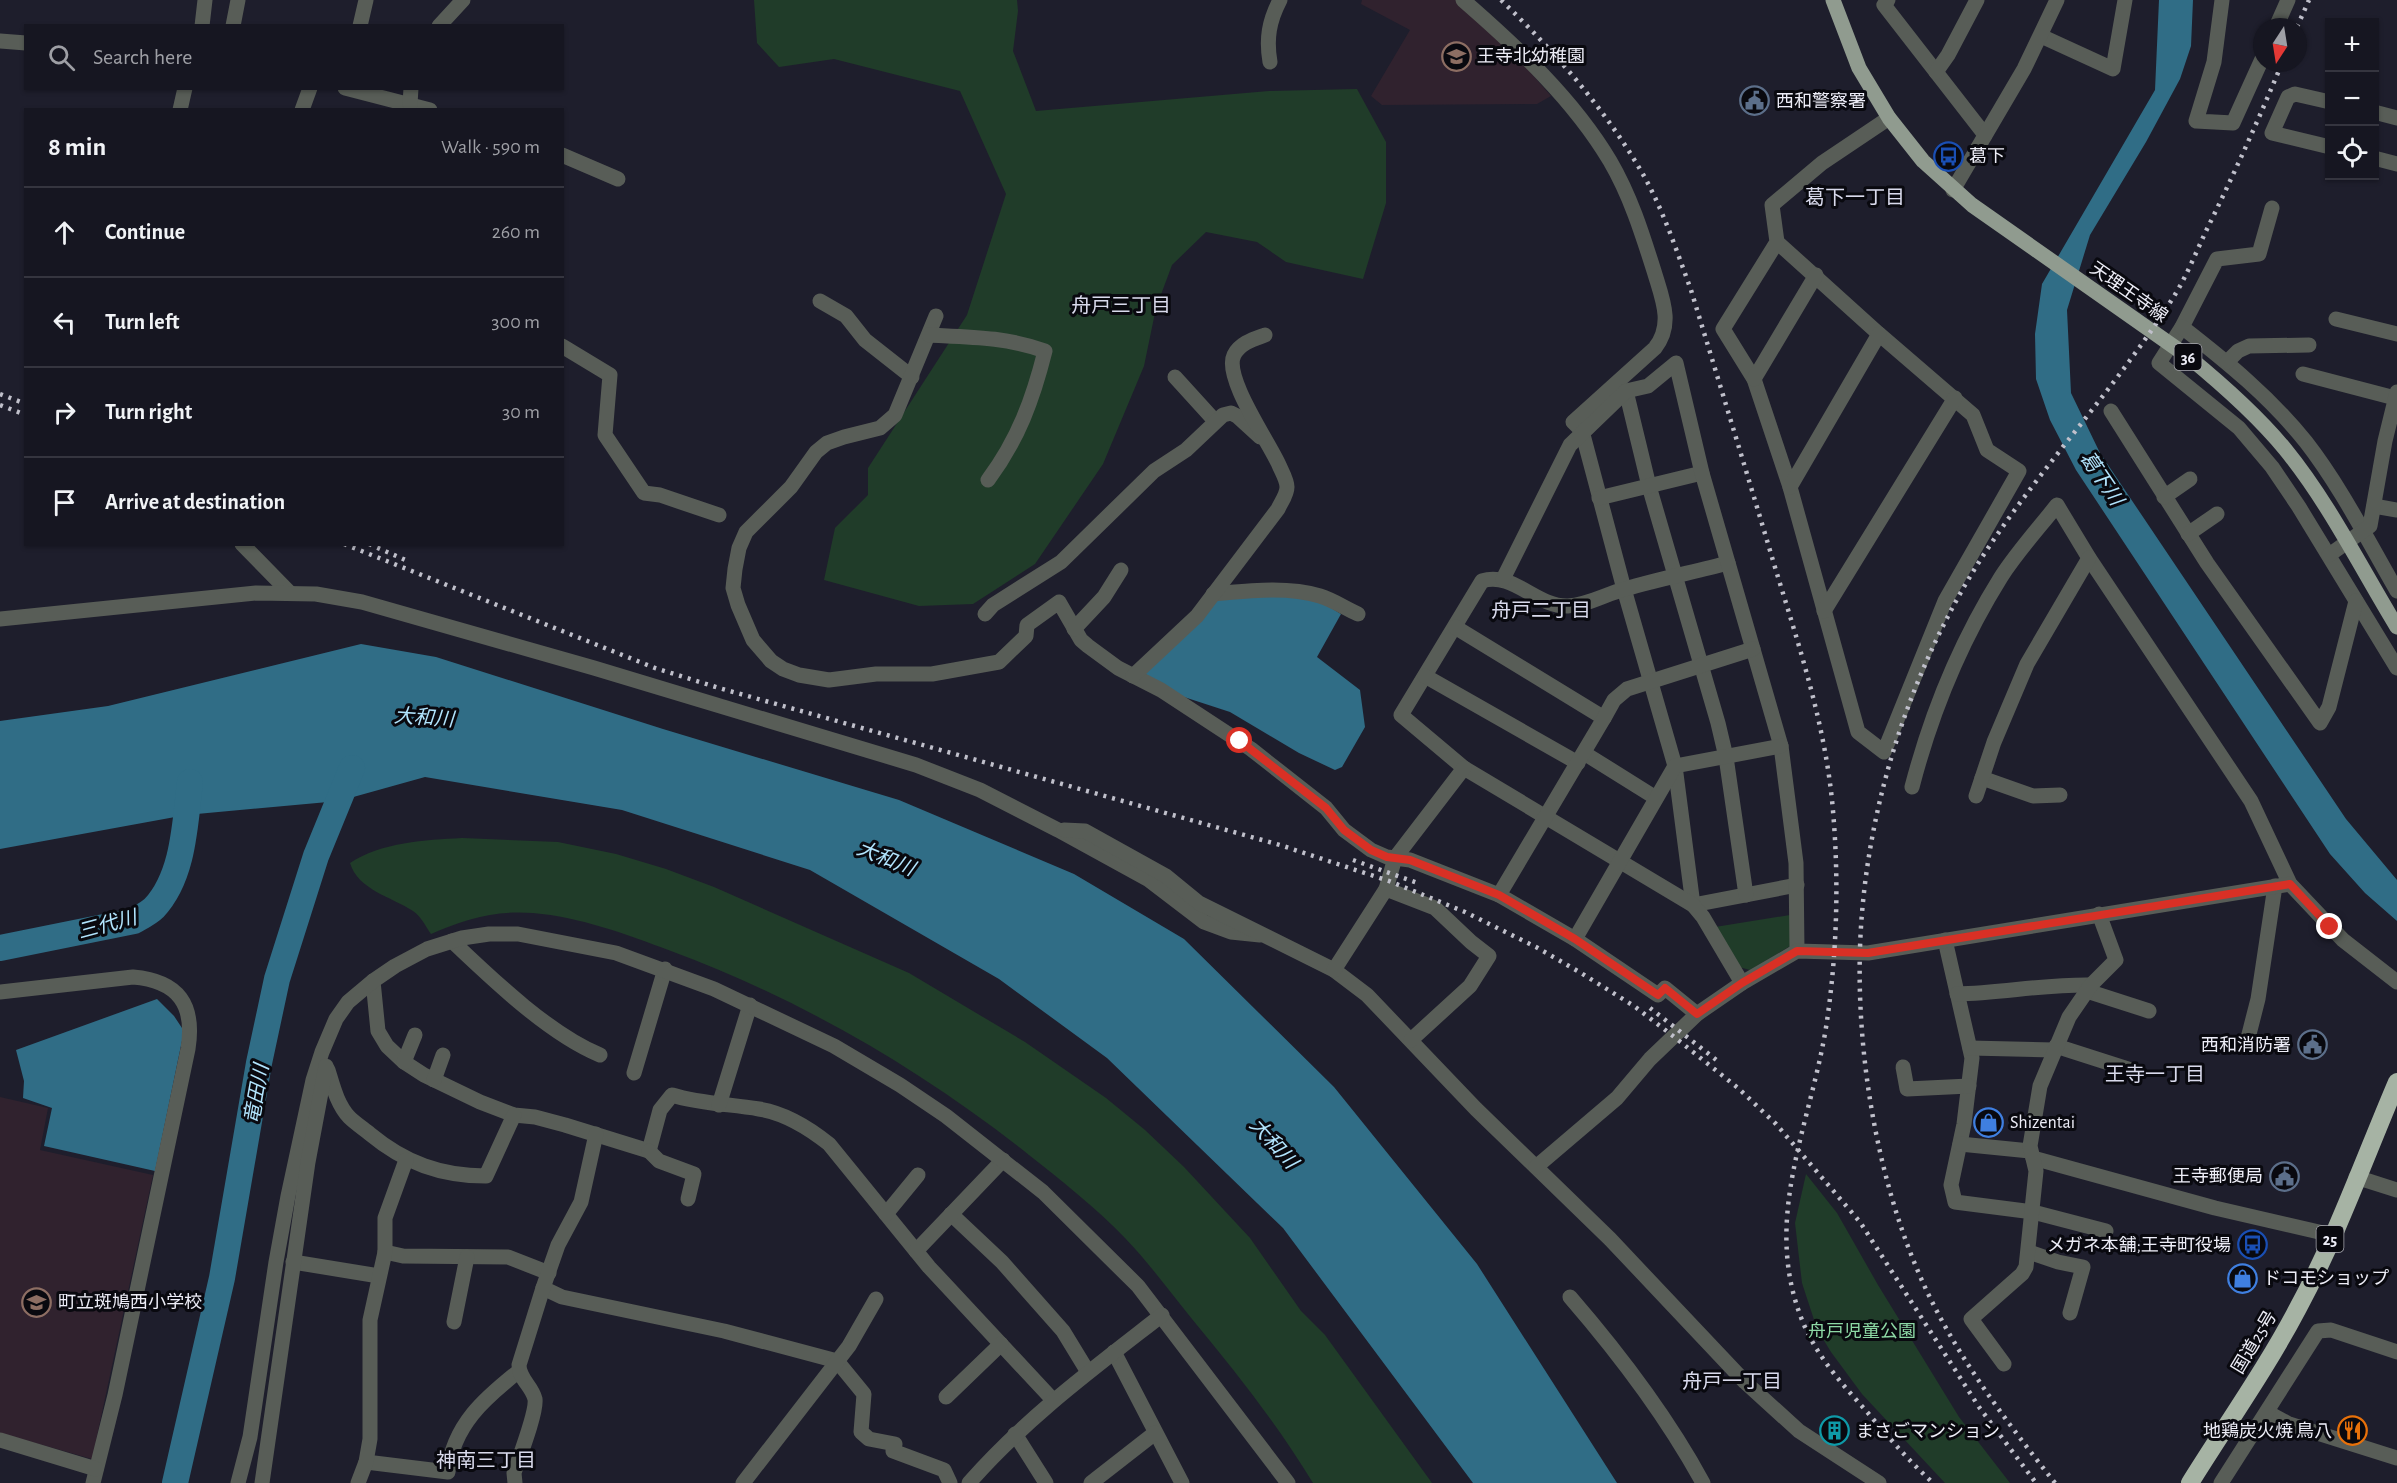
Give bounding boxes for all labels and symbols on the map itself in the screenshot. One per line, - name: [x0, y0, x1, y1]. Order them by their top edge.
- north arrow: [2253, 18, 2307, 72]
- school or university icon: 王寺北幼稚園: [1440, 40, 1472, 72]
- place label: 王寺北幼稚園: [1477, 46, 1585, 66]
- public building icon: 西和警察署: [1739, 85, 1771, 117]
- place label: 西和警察署: [1776, 91, 1866, 111]
- bus stop icon: 葛下: [1932, 140, 1964, 172]
- place label: 葛下: [1969, 147, 2005, 166]
- district label: 葛下一丁目: [1805, 186, 1905, 208]
- street label: 天理王寺線: [2086, 258, 2172, 326]
- district label: 舟戸三丁目: [1071, 295, 1171, 316]
- road number: 36: [2174, 344, 2202, 370]
- water label: 葛下川: [2076, 448, 2128, 511]
- district label: 舟戸二丁目: [1491, 600, 1591, 621]
- water label: 大和川: [393, 705, 457, 730]
- route start: [1226, 727, 1252, 753]
- water label: 大和川: [854, 837, 919, 880]
- water label: 三代川: [75, 906, 141, 942]
- route end: [2316, 913, 2342, 939]
- public building icon: 西和消防署: [2296, 1029, 2328, 1061]
- place label: 西和消防署: [2201, 1035, 2291, 1055]
- water label: 竜田川: [241, 1061, 272, 1125]
- district label: 王寺一丁目: [2105, 1064, 2205, 1085]
- shop icon: Shizentai: [1973, 1106, 2005, 1138]
- water label: 大和川: [1246, 1114, 1303, 1174]
- place label: Shizentai: [2010, 1114, 2075, 1132]
- public building icon: 王寺郵便局: [2268, 1160, 2300, 1192]
- place label: 王寺郵便局: [2173, 1167, 2263, 1186]
- road number: 25: [2316, 1226, 2344, 1252]
- bus stop icon: メガネ本舗;王寺町役場: [2236, 1229, 2268, 1261]
- place label: メガネ本舗;王寺町役場: [2047, 1236, 2231, 1255]
- shop icon: ドコモショップ: [2226, 1262, 2258, 1294]
- place label: ドコモショップ: [2263, 1269, 2389, 1288]
- school or university icon: 町立斑鳩西小学校: [21, 1286, 53, 1318]
- place label: 町立斑鳩西小学校: [58, 1292, 202, 1312]
- street label: 国道25号: [2227, 1307, 2281, 1377]
- park label: 舟戸児童公園: [1808, 1321, 1916, 1341]
- district label: 舟戸一丁目: [1682, 1371, 1782, 1392]
- building icon: まさごマンション: [1819, 1415, 1851, 1447]
- restaurant icon: 地鶏炭火焼 鳥八: [2337, 1415, 2369, 1447]
- place label: まさごマンション: [1856, 1421, 2000, 1441]
- place label: 地鶏炭火焼 鳥八: [2203, 1421, 2332, 1441]
- district label: 神南三丁目: [436, 1450, 536, 1471]

